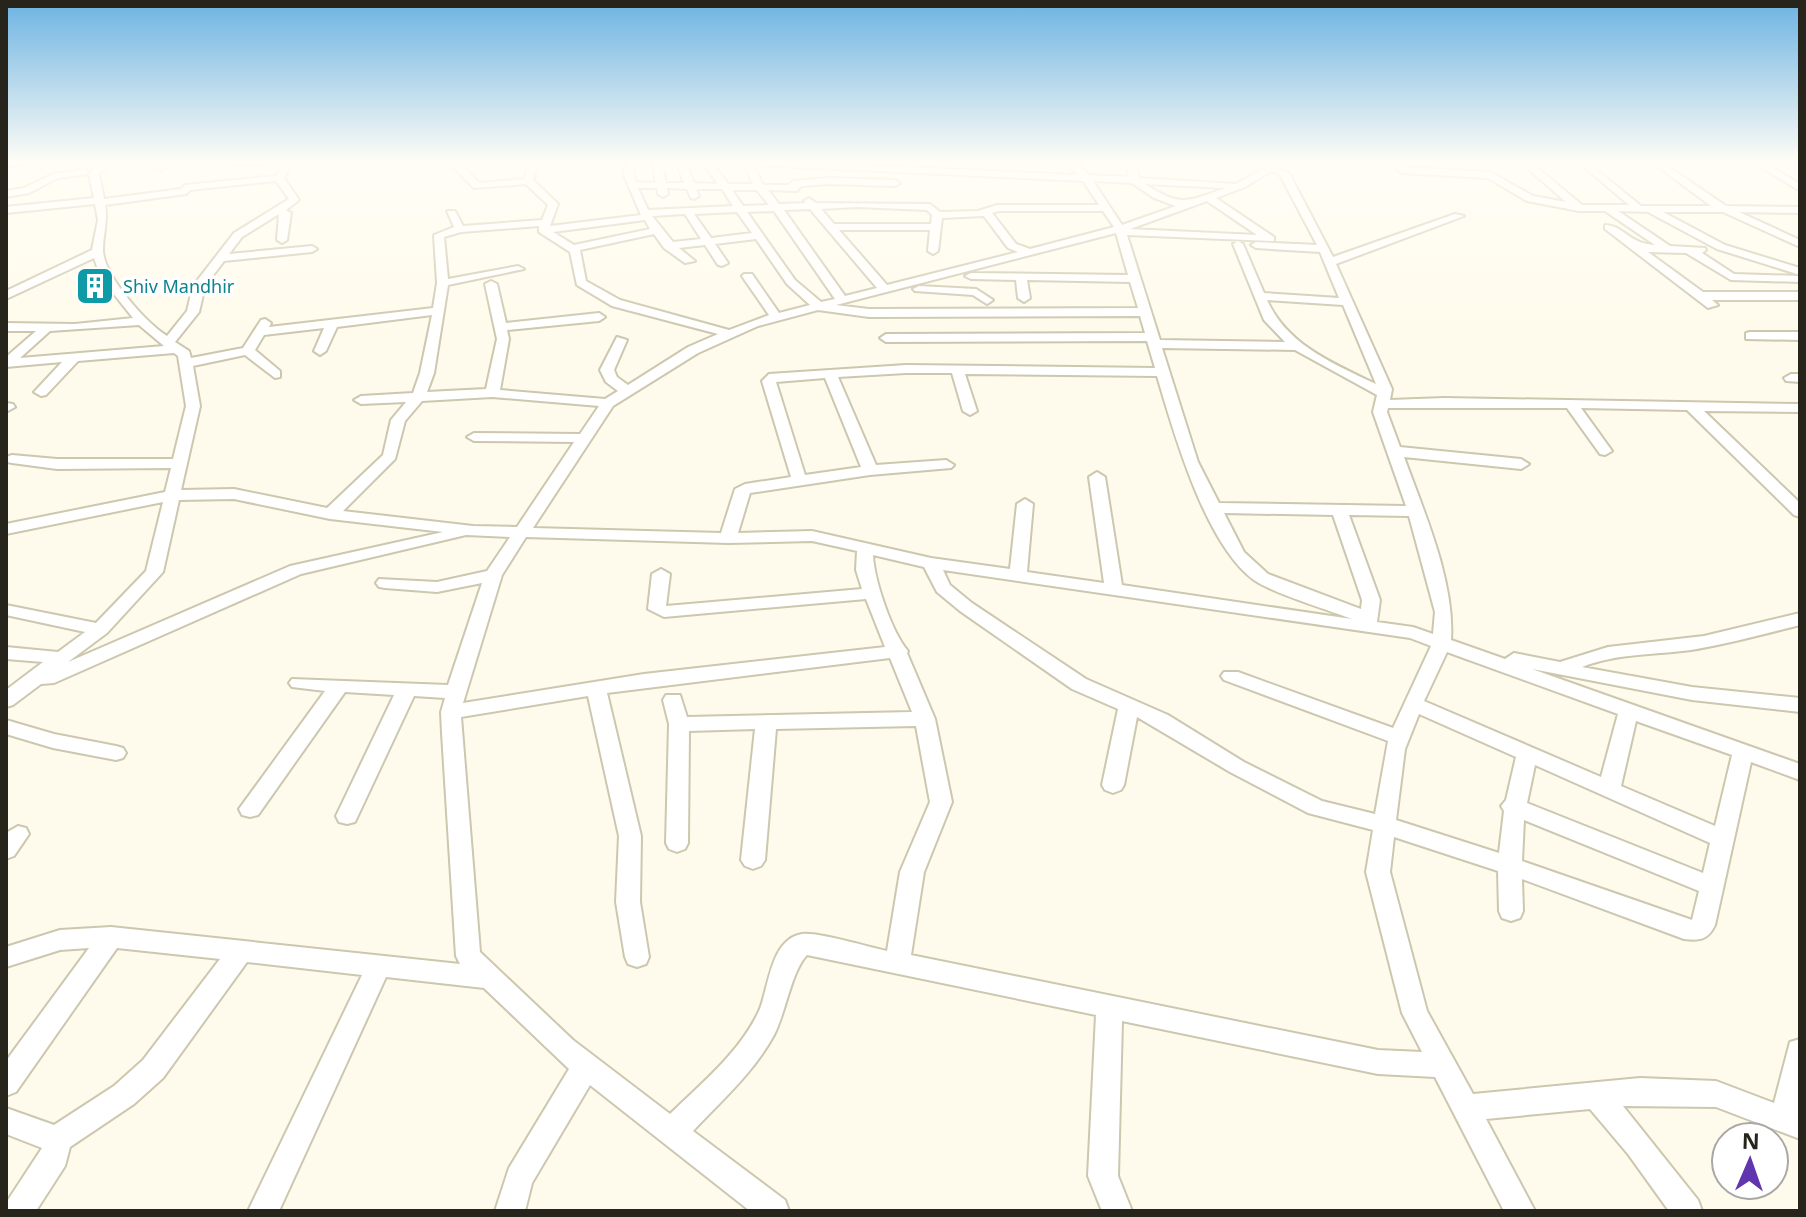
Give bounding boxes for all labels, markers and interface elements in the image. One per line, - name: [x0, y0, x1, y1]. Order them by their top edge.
- building icon: Shiv Mandhir: [74, 265, 116, 307]
- place label: Shiv Mandhir: [123, 274, 235, 298]
- north arrow: [1710, 1121, 1790, 1201]
- text: N: [1741, 1125, 1760, 1155]

